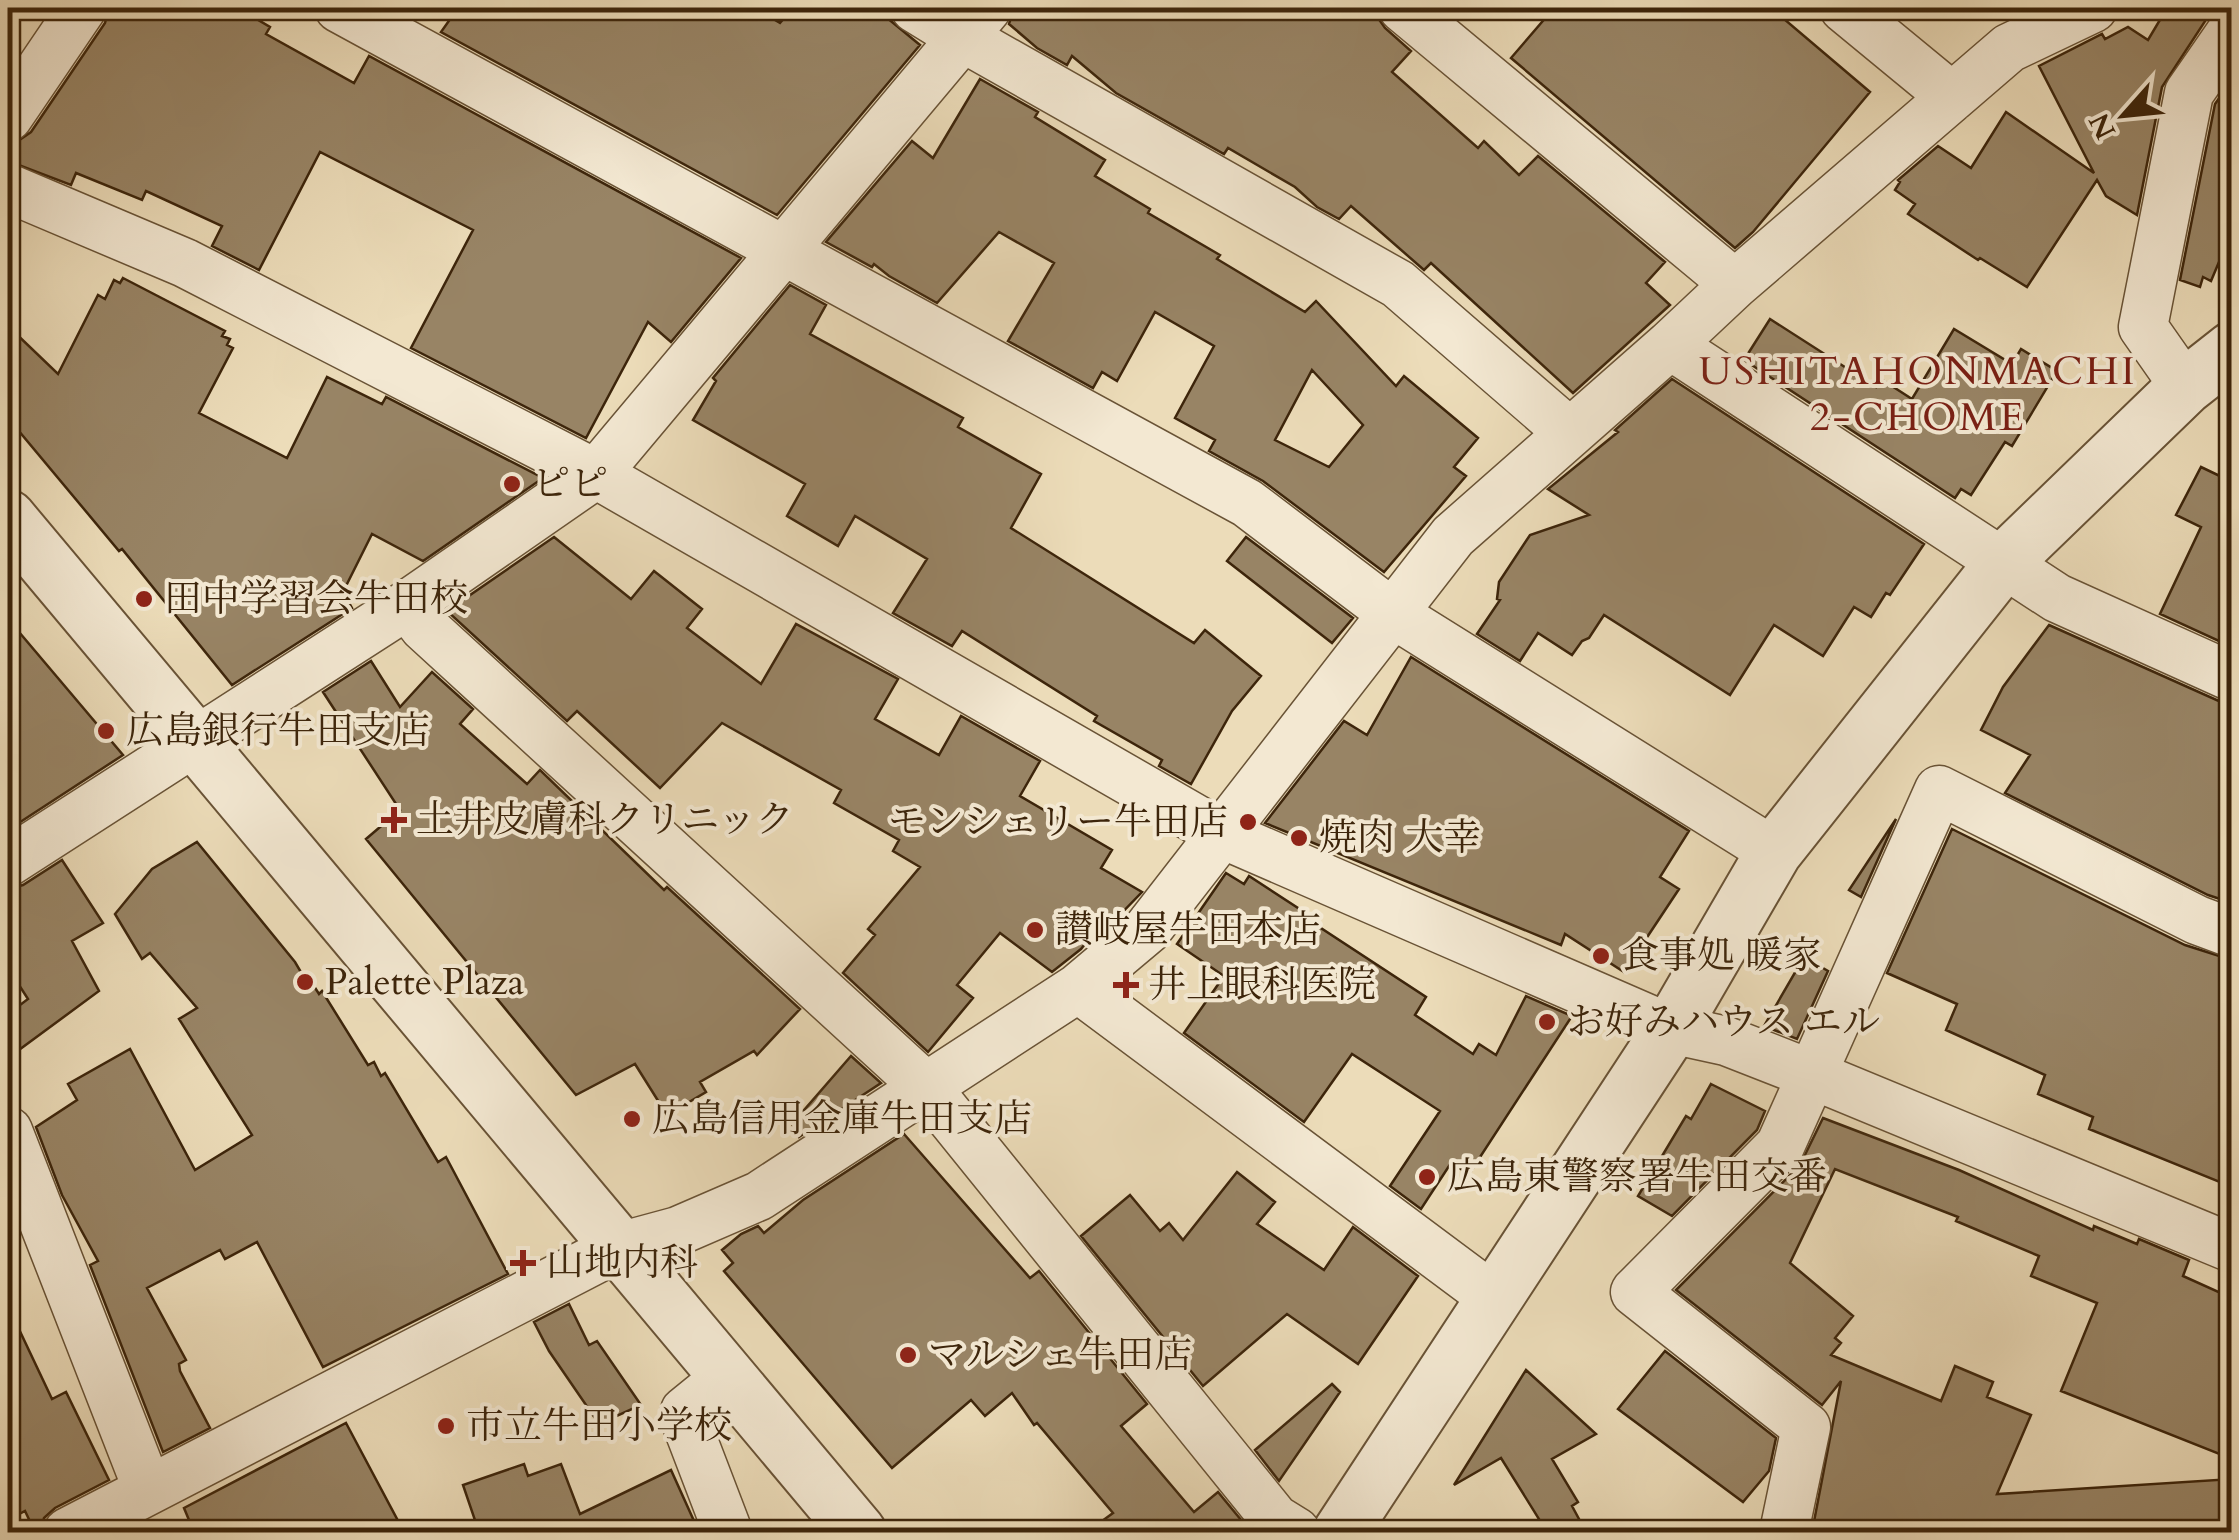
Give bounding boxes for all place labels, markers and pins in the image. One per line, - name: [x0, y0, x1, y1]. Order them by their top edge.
- place label: ピピ: [532, 458, 608, 510]
- marker: ピピ: [501, 473, 523, 495]
- place label: 田中学習会牛田校: [164, 573, 468, 625]
- marker: 田中学習会牛田校: [133, 588, 155, 610]
- place label: 広島銀行牛田支店: [126, 705, 430, 757]
- marker: 広島銀行牛田支店: [95, 720, 117, 742]
- place label: 土井皮膚科クリニック: [416, 794, 794, 846]
- place label: モンシェリー牛田店: [888, 796, 1228, 848]
- marker: 土井皮膚科クリニック: [381, 807, 407, 833]
- marker: モンシェリー牛田店: [1237, 811, 1259, 833]
- place label: 焼肉 大幸: [1319, 812, 1481, 864]
- marker: 焼肉 大幸: [1288, 827, 1310, 849]
- place label: 讃岐屋牛田本店: [1055, 904, 1321, 956]
- marker: 讃岐屋牛田本店: [1024, 919, 1046, 941]
- place label: 食事処 暖家: [1621, 930, 1821, 982]
- marker: 食事処 暖家: [1590, 945, 1612, 967]
- place label: Palette Plaza: [325, 956, 524, 1008]
- place label: 井上眼科医院: [1148, 959, 1376, 1011]
- marker: Palette Plaza: [294, 971, 316, 993]
- marker: 井上眼科医院: [1113, 972, 1139, 998]
- place label: お好みハウス エル: [1567, 996, 1880, 1048]
- marker: お好みハウス エル: [1536, 1011, 1558, 1033]
- place label: 広島信用金庫牛田支店: [652, 1093, 1032, 1145]
- marker: 広島信用金庫牛田支店: [621, 1108, 643, 1130]
- place label: 広島東警察署牛田交番: [1447, 1151, 1827, 1203]
- marker: 広島東警察署牛田交番: [1416, 1166, 1438, 1188]
- place label: 山地内科: [546, 1237, 698, 1289]
- marker: 山地内科: [510, 1250, 536, 1276]
- place label: マルシェ牛田店: [928, 1329, 1192, 1381]
- marker: マルシェ牛田店: [897, 1344, 919, 1366]
- place label: 市立牛田小学校: [466, 1400, 732, 1452]
- marker: 市立牛田小学校: [435, 1415, 457, 1437]

